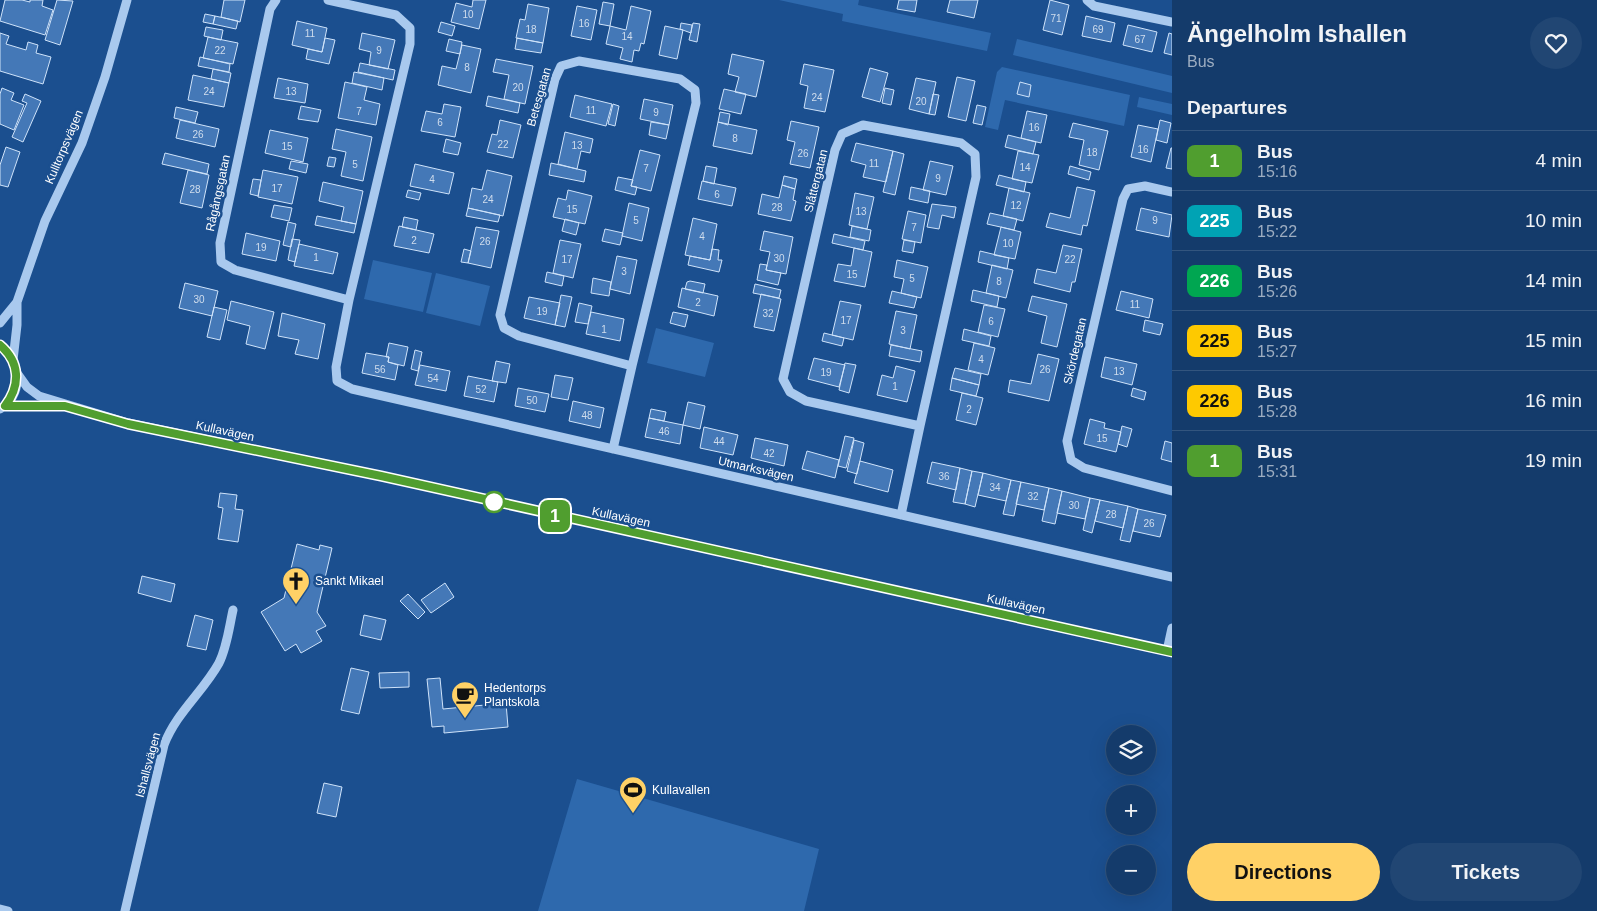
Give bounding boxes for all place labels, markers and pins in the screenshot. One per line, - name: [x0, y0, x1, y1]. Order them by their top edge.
- unlabelled marker: [483, 491, 505, 513]
- church icon: Sankt Mikael: [281, 566, 311, 605]
- place label: Sankt Mikael: [315, 574, 384, 588]
- cafe icon: Hedentorps Plantskola: [450, 680, 480, 719]
- place label: Hedentorps Plantskola: [484, 681, 546, 709]
- sports icon: Kullavallen: [618, 775, 648, 814]
- place label: Kullavallen: [652, 783, 710, 797]

